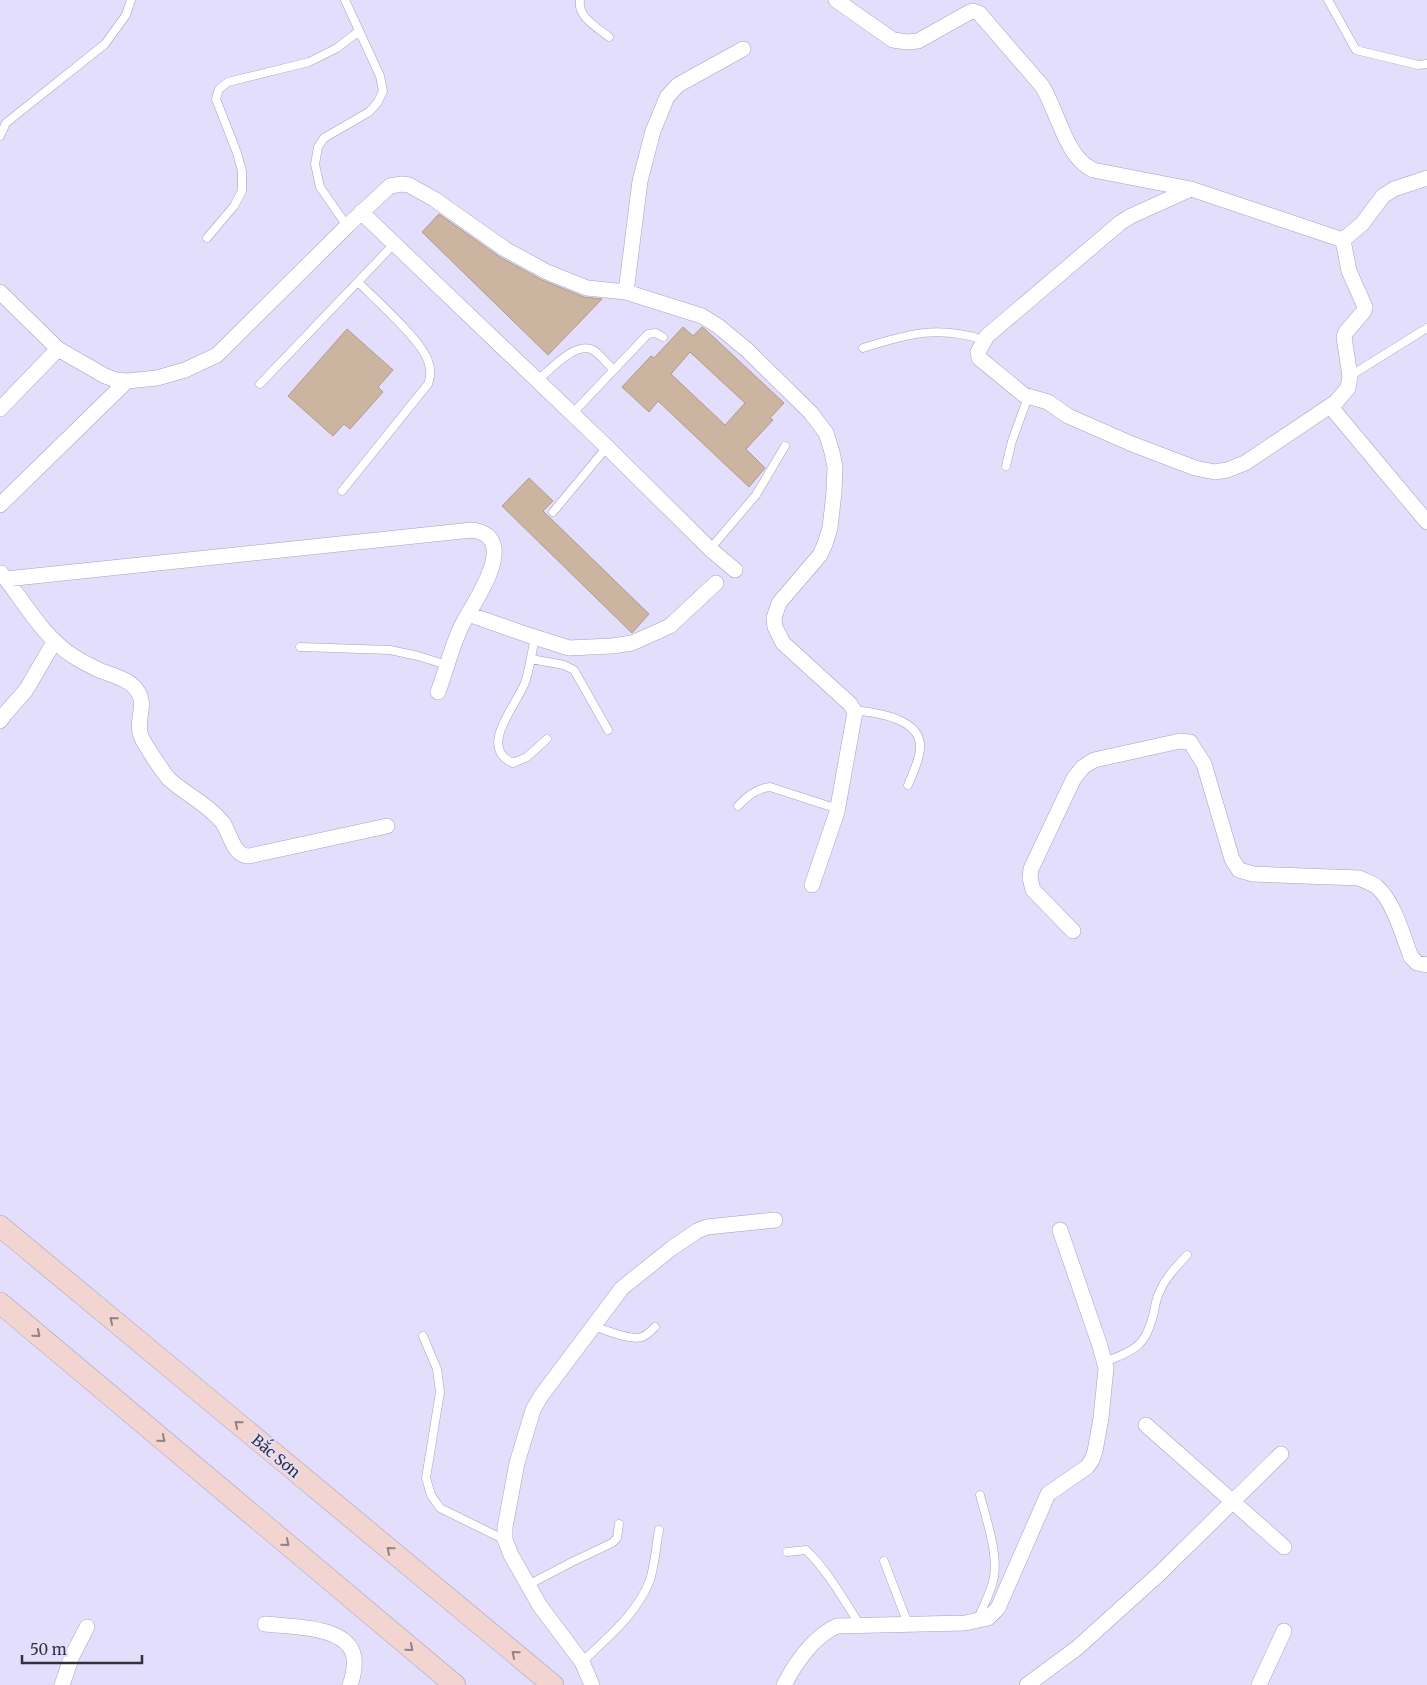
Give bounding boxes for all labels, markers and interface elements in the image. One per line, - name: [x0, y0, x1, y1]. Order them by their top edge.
- one-way arrow: [110, 1318, 119, 1326]
- one-way arrow: [32, 1329, 41, 1338]
- one-way arrow: [235, 1421, 244, 1430]
- street label: Bắc Sơn: [248, 1428, 306, 1482]
- one-way arrow: [156, 1433, 165, 1442]
- one-way arrow: [280, 1538, 289, 1546]
- one-way arrow: [387, 1548, 396, 1556]
- scale bar: [22, 1632, 142, 1664]
- text: 50 m: [30, 1640, 67, 1659]
- one-way arrow: [405, 1642, 414, 1651]
- one-way arrow: [512, 1650, 521, 1659]

